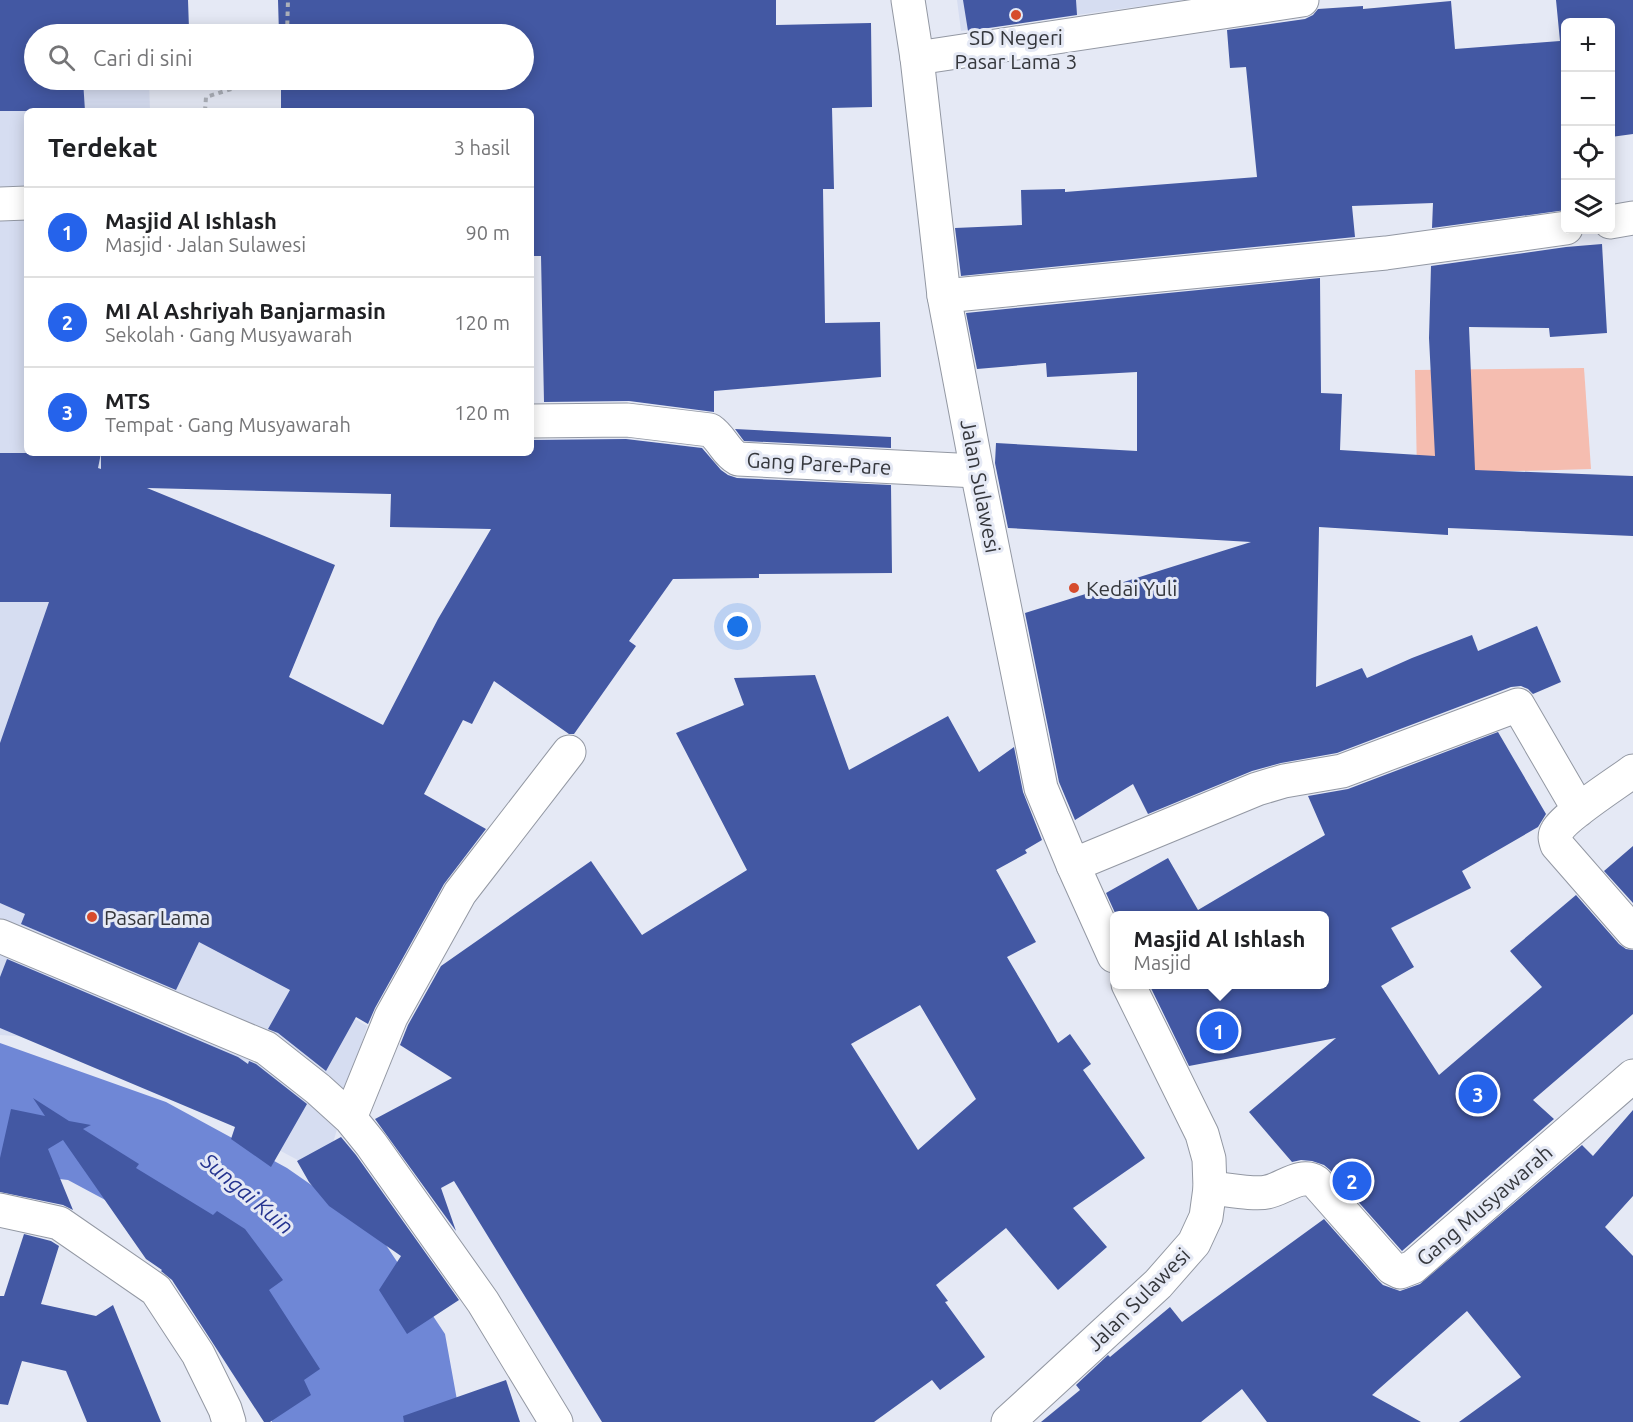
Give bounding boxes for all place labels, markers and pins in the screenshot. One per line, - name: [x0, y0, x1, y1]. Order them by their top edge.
- marker: SD Negeri Pasar Lama 3: [1009, 8, 1023, 22]
- place label: SD Negeri Pasar Lama 3: [955, 25, 1077, 73]
- place label: Kedai Yuli: [1086, 576, 1177, 600]
- marker: Kedai Yuli: [1067, 581, 1081, 595]
- place label: Pasar Lama: [104, 905, 210, 929]
- marker: Pasar Lama: [85, 910, 99, 924]
- pin: 1: [1200, 1008, 1238, 1054]
- pin: 3: [1458, 1072, 1498, 1116]
- pin: 2: [1332, 1158, 1372, 1204]

